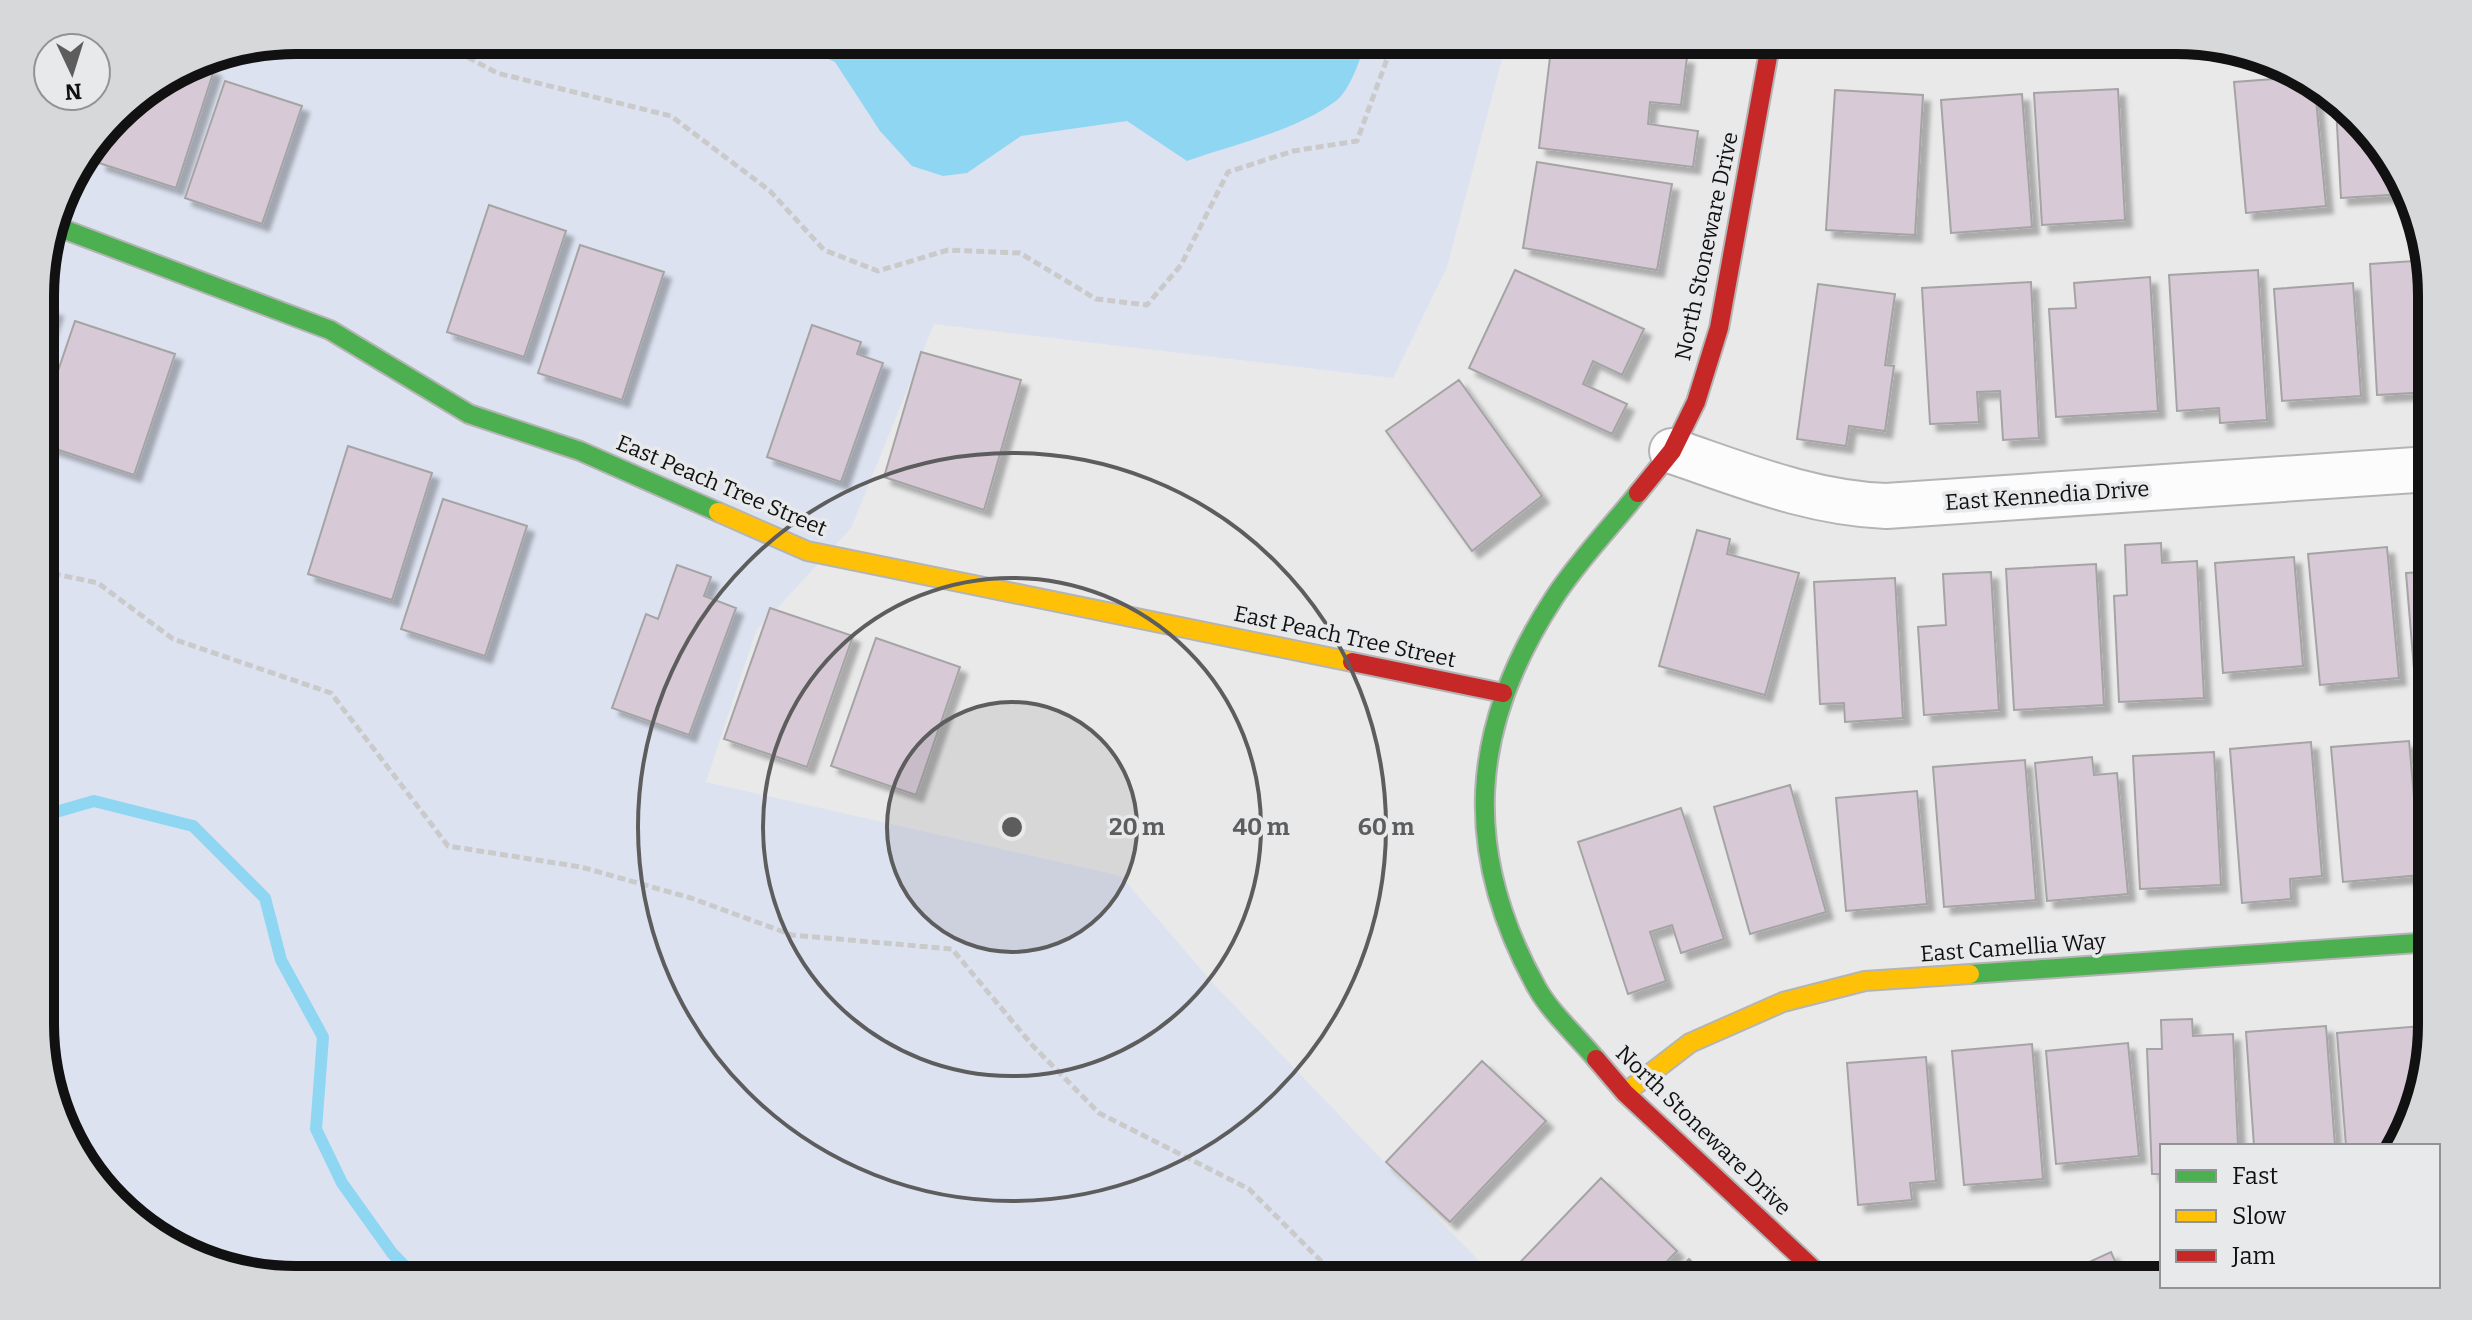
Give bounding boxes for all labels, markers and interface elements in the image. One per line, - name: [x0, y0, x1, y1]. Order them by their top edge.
- north arrow: [32, 32, 112, 112]
- text: N: [64, 77, 83, 106]
- street label: North Stoneware Drive: [1669, 129, 1744, 363]
- street label: East Peach Tree Street: [612, 429, 831, 542]
- street label: East Kennedia Drive: [1944, 475, 2150, 516]
- street label: East Peach Tree Street: [1232, 600, 1458, 673]
- centre of rings: [998, 813, 1026, 841]
- text: 20 m: [1109, 813, 1165, 841]
- text: 40 m: [1232, 813, 1290, 841]
- text: 60 m: [1358, 813, 1414, 841]
- street label: East Camellia Way: [1919, 928, 2107, 967]
- street label: North Stoneware Drive: [1610, 1040, 1797, 1221]
- legend: [2160, 1144, 2440, 1288]
- text: Fast: [2232, 1162, 2278, 1190]
- text: Slow: [2232, 1202, 2287, 1230]
- text: Jam: [2231, 1242, 2276, 1270]

